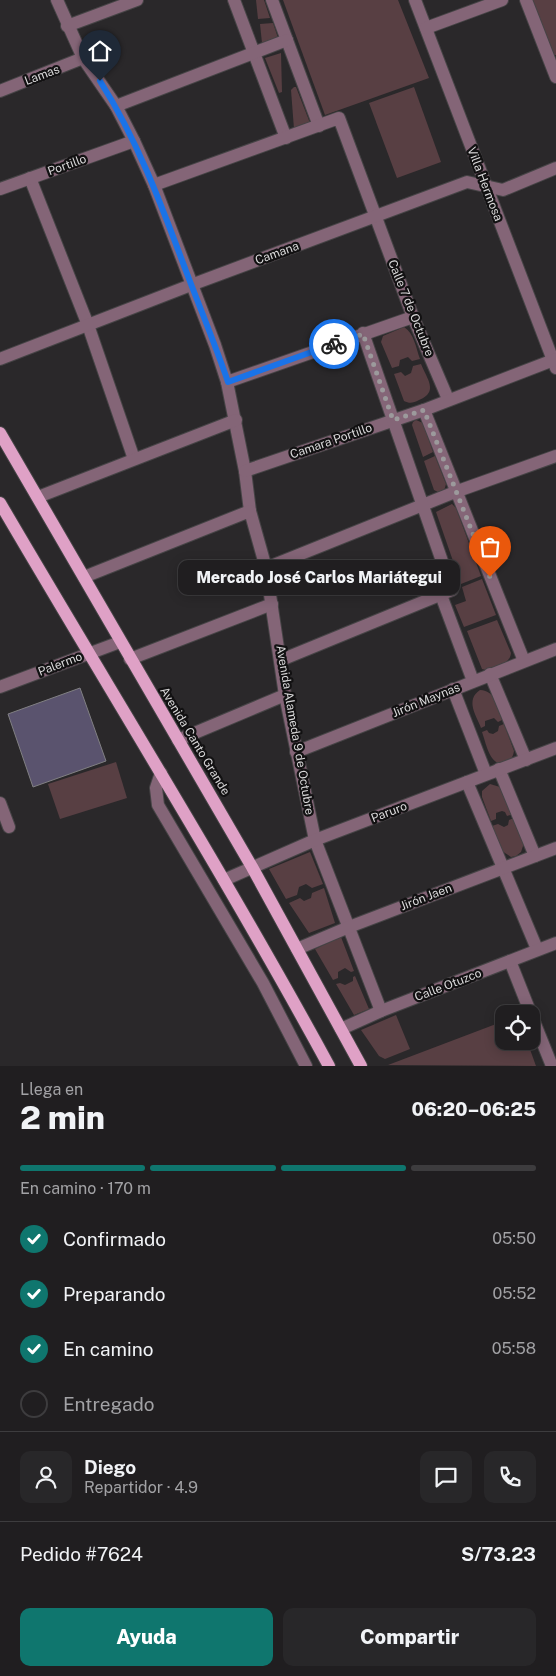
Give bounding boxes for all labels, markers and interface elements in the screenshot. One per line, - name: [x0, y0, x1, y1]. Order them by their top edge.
- pin: [79, 30, 121, 81]
- icon: home: [86, 37, 114, 65]
- street label: Lamas: [23, 62, 61, 88]
- street label: Villa Hermosa: [464, 145, 506, 223]
- street label: Portillo: [46, 151, 88, 178]
- street label: Camana: [253, 239, 301, 267]
- street label: Calle 7 de Octubre: [385, 258, 437, 359]
- courier: [309, 319, 359, 369]
- icon: bike: [320, 330, 348, 358]
- street label: Camara Portillo: [288, 420, 374, 462]
- pin: [469, 526, 511, 577]
- icon: bag: [476, 533, 504, 561]
- callout: Mercado José Carlos Mariátegui: [178, 560, 460, 594]
- text: Mercado José Carlos Mariátegui: [196, 568, 442, 587]
- street label: Avenida Alameda 9 de Octubre: [273, 644, 317, 816]
- street label: Palermo: [36, 649, 84, 679]
- street label: Jirón Maynas: [390, 680, 462, 720]
- street label: Avenida Canto Grande: [157, 684, 233, 798]
- street label: Paruro: [369, 799, 409, 825]
- street label: Jirón Jaen: [398, 881, 454, 913]
- street label: Calle Otuzco: [413, 966, 484, 1004]
- map controls: [495, 1005, 540, 1050]
- button: locate: [495, 1005, 540, 1050]
- text: Llega en: [20, 1080, 83, 1099]
- text: 06:20–06:25: [411, 1098, 536, 1120]
- text: 2 min: [20, 1099, 105, 1136]
- text: En camino · 170 m: [20, 1179, 151, 1198]
- icon: check: [20, 1225, 48, 1253]
- text: Confirmado: [63, 1228, 166, 1250]
- text: 05:50: [492, 1229, 536, 1248]
- icon: check: [20, 1280, 48, 1308]
- text: Preparando: [63, 1283, 165, 1305]
- text: 05:52: [493, 1284, 536, 1303]
- icon: check: [20, 1335, 48, 1363]
- text: En camino: [63, 1338, 154, 1360]
- text: 05:58: [492, 1339, 536, 1358]
- text: Entregado: [63, 1393, 155, 1415]
- button: person: [20, 1451, 72, 1503]
- button: chat: [420, 1451, 472, 1503]
- button: phone: [484, 1451, 536, 1503]
- text: Diego: [84, 1456, 136, 1478]
- text: Repartidor · 4.9: [84, 1478, 198, 1497]
- text: Pedido #7624: [20, 1543, 143, 1565]
- text: S/73.23: [461, 1543, 536, 1565]
- button: Ayuda: [20, 1608, 273, 1666]
- button: Compartir: [283, 1608, 536, 1666]

